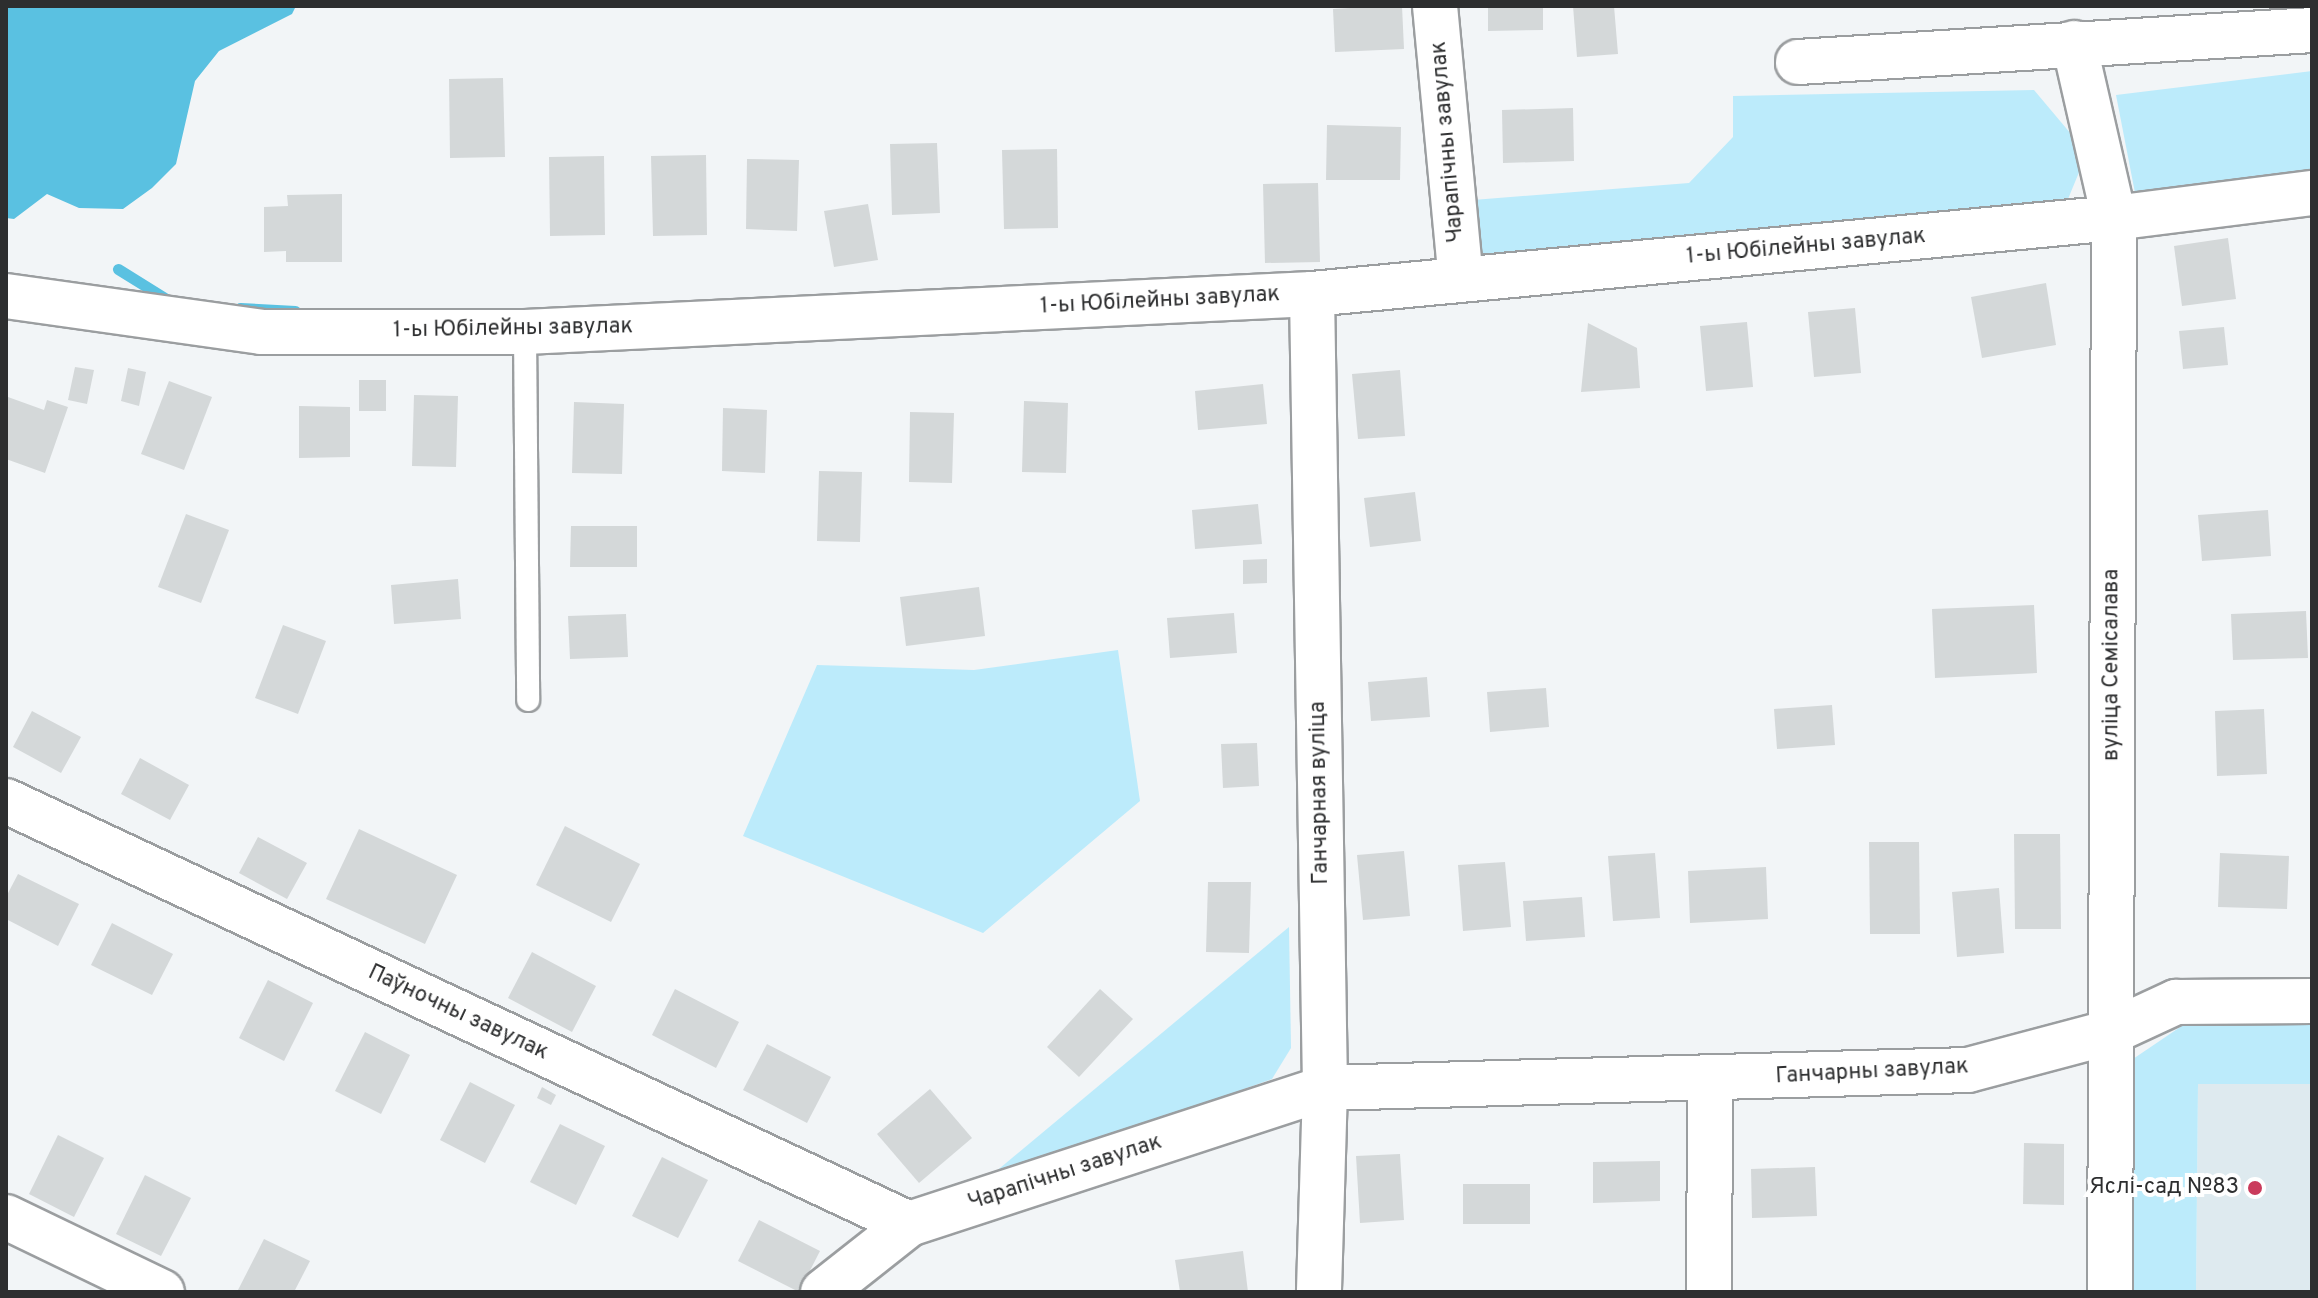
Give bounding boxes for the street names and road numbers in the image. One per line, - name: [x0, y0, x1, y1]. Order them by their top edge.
- street label: Чарапічны завулак: [1426, 40, 1470, 244]
- street label: 1-ы Юбілейны завулак: [1685, 223, 1927, 271]
- street label: 1-ы Юбілейны завулак: [1039, 282, 1281, 320]
- street label: 1-ы Юбілейны завулак: [393, 314, 633, 344]
- street label: вуліца Семісалава: [2099, 569, 2125, 761]
- street label: Ганчарная вуліца: [1305, 701, 1335, 885]
- street label: Паўночны завулак: [364, 960, 552, 1066]
- street label: Ганчарны завулак: [1775, 1054, 1969, 1090]
- street label: Чарапічны завулак: [965, 1129, 1165, 1217]

